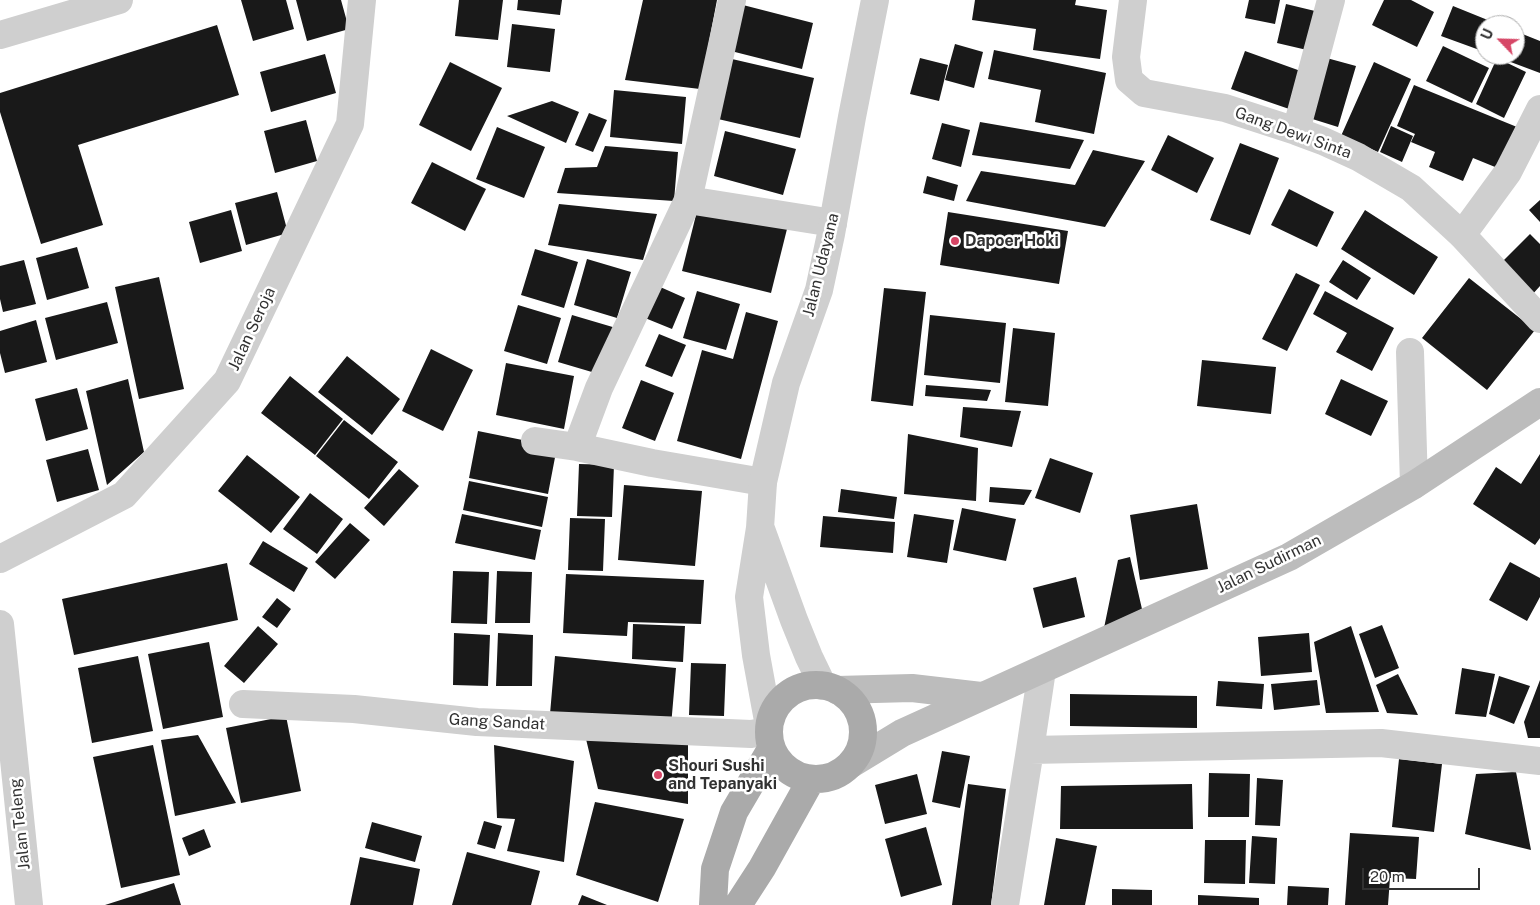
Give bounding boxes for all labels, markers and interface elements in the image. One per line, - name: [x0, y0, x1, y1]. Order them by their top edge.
- north arrow: [1475, 15, 1525, 65]
- text: U: [1478, 26, 1497, 42]
- street label: Gang Dewi Sinta: [1232, 103, 1354, 163]
- street label: Jalan Udayana: [799, 211, 843, 319]
- place label: Dapoer Hoki: [965, 231, 1059, 251]
- marker: Dapoer Hoki: [949, 235, 961, 247]
- street label: Jalan Seroja: [224, 284, 280, 374]
- street label: Jalan Sudirman: [1214, 530, 1324, 598]
- street label: Gang Sandat: [448, 710, 546, 734]
- place label: Shouri Sushi and Tepanyaki: [668, 756, 777, 794]
- marker: Shouri Sushi and Tepanyaki: [652, 769, 664, 781]
- street label: Jalan Teleng: [6, 777, 34, 871]
- scale bar: [1365, 858, 1482, 890]
- text: 20 m: [1370, 868, 1405, 885]

